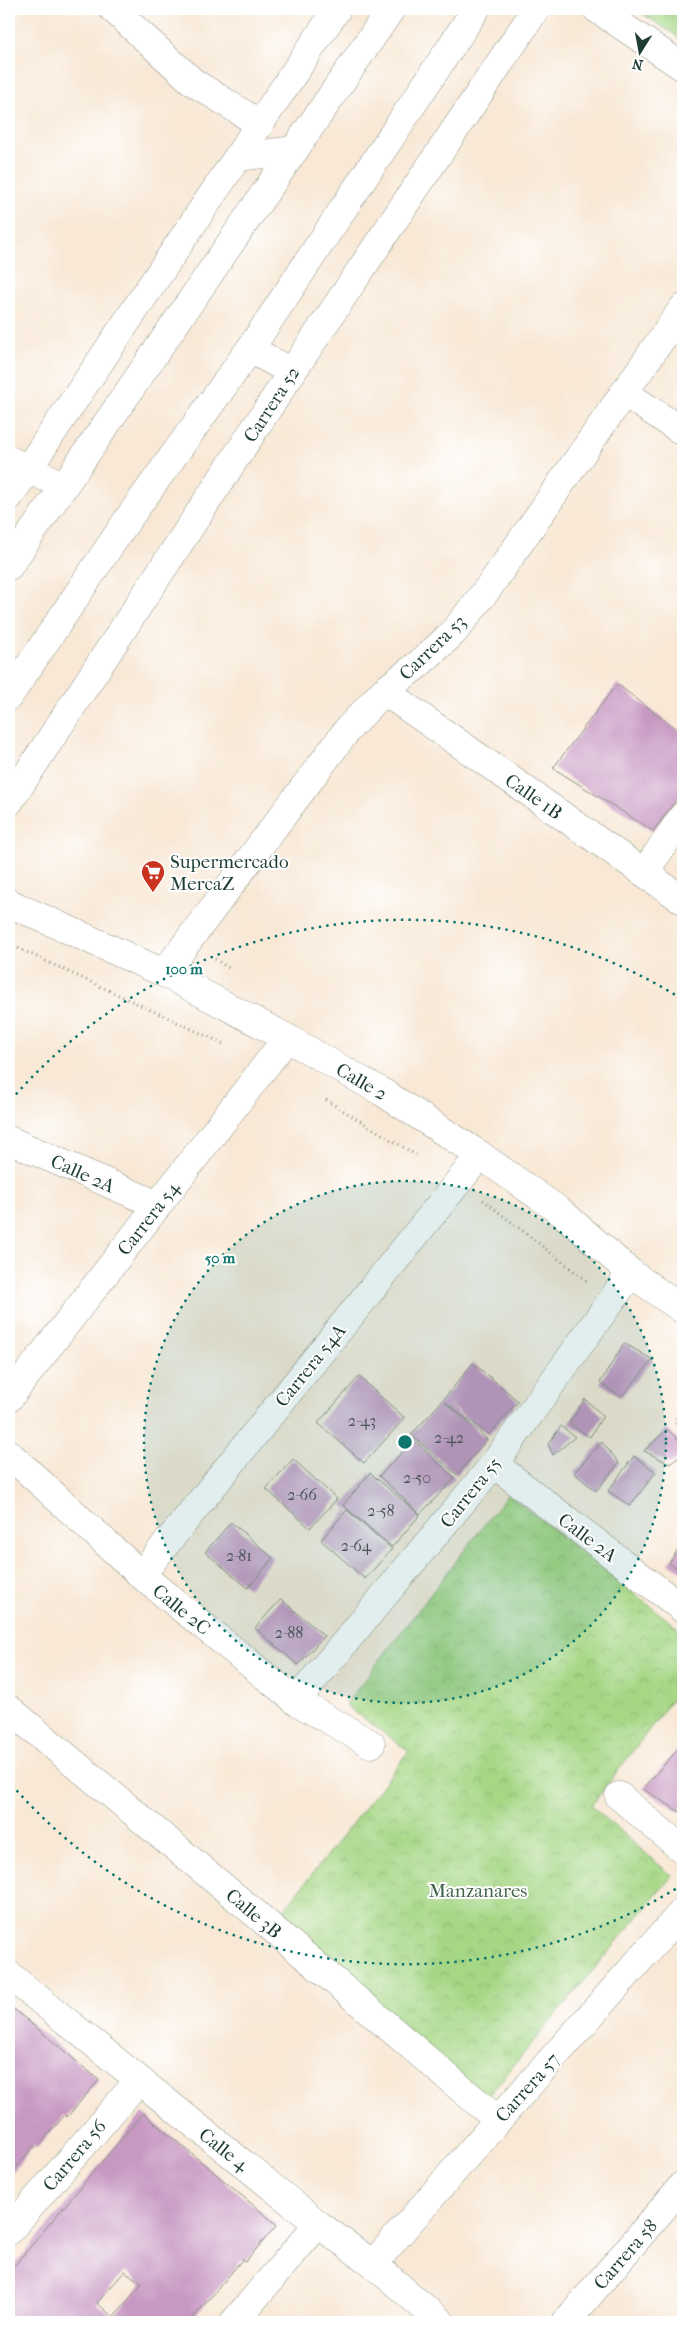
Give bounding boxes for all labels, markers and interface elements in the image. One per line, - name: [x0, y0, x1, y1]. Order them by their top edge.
- north arrow: [614, 28, 664, 78]
- text: N: [630, 55, 644, 74]
- street label: Carrera 52: [239, 362, 305, 447]
- street label: Carrera 53: [395, 611, 471, 685]
- street label: Calle 1B: [501, 769, 566, 824]
- place label: Supermercado MercaZ: [170, 851, 289, 895]
- supermarket icon: Supermercado MercaZ: [140, 859, 166, 893]
- text: 100 m: [165, 960, 203, 978]
- street label: Calle 2: [332, 1059, 391, 1105]
- street label: Calle 2A: [47, 1150, 119, 1198]
- street label: Carrera 54: [113, 1177, 185, 1260]
- text: 50 m: [205, 1249, 236, 1267]
- street label: Carrera 54A: [271, 1319, 351, 1411]
- house number: 2-43: [348, 1411, 376, 1430]
- house number: 2-42: [434, 1428, 464, 1447]
- centre of rings: [396, 1433, 414, 1451]
- street label: Carrera 55: [436, 1453, 506, 1532]
- house number: 2-50: [403, 1468, 431, 1487]
- house number: 2-66: [287, 1485, 317, 1504]
- house number: 2-58: [367, 1501, 395, 1520]
- street label: Calle 2A: [554, 1509, 622, 1567]
- house number: 2-64: [341, 1536, 372, 1555]
- house number: 2-81: [226, 1546, 252, 1565]
- street label: Calle 2C: [148, 1580, 215, 1640]
- house number: 2-88: [275, 1623, 303, 1642]
- park label: Manzanares: [429, 1880, 527, 1902]
- street label: Calle 3B: [221, 1884, 286, 1943]
- street label: Carrera 57: [491, 2049, 564, 2127]
- street label: Carrera 56: [39, 2115, 111, 2196]
- street label: Calle 4: [194, 2124, 253, 2176]
- street label: Carrera 58: [589, 2215, 662, 2294]

